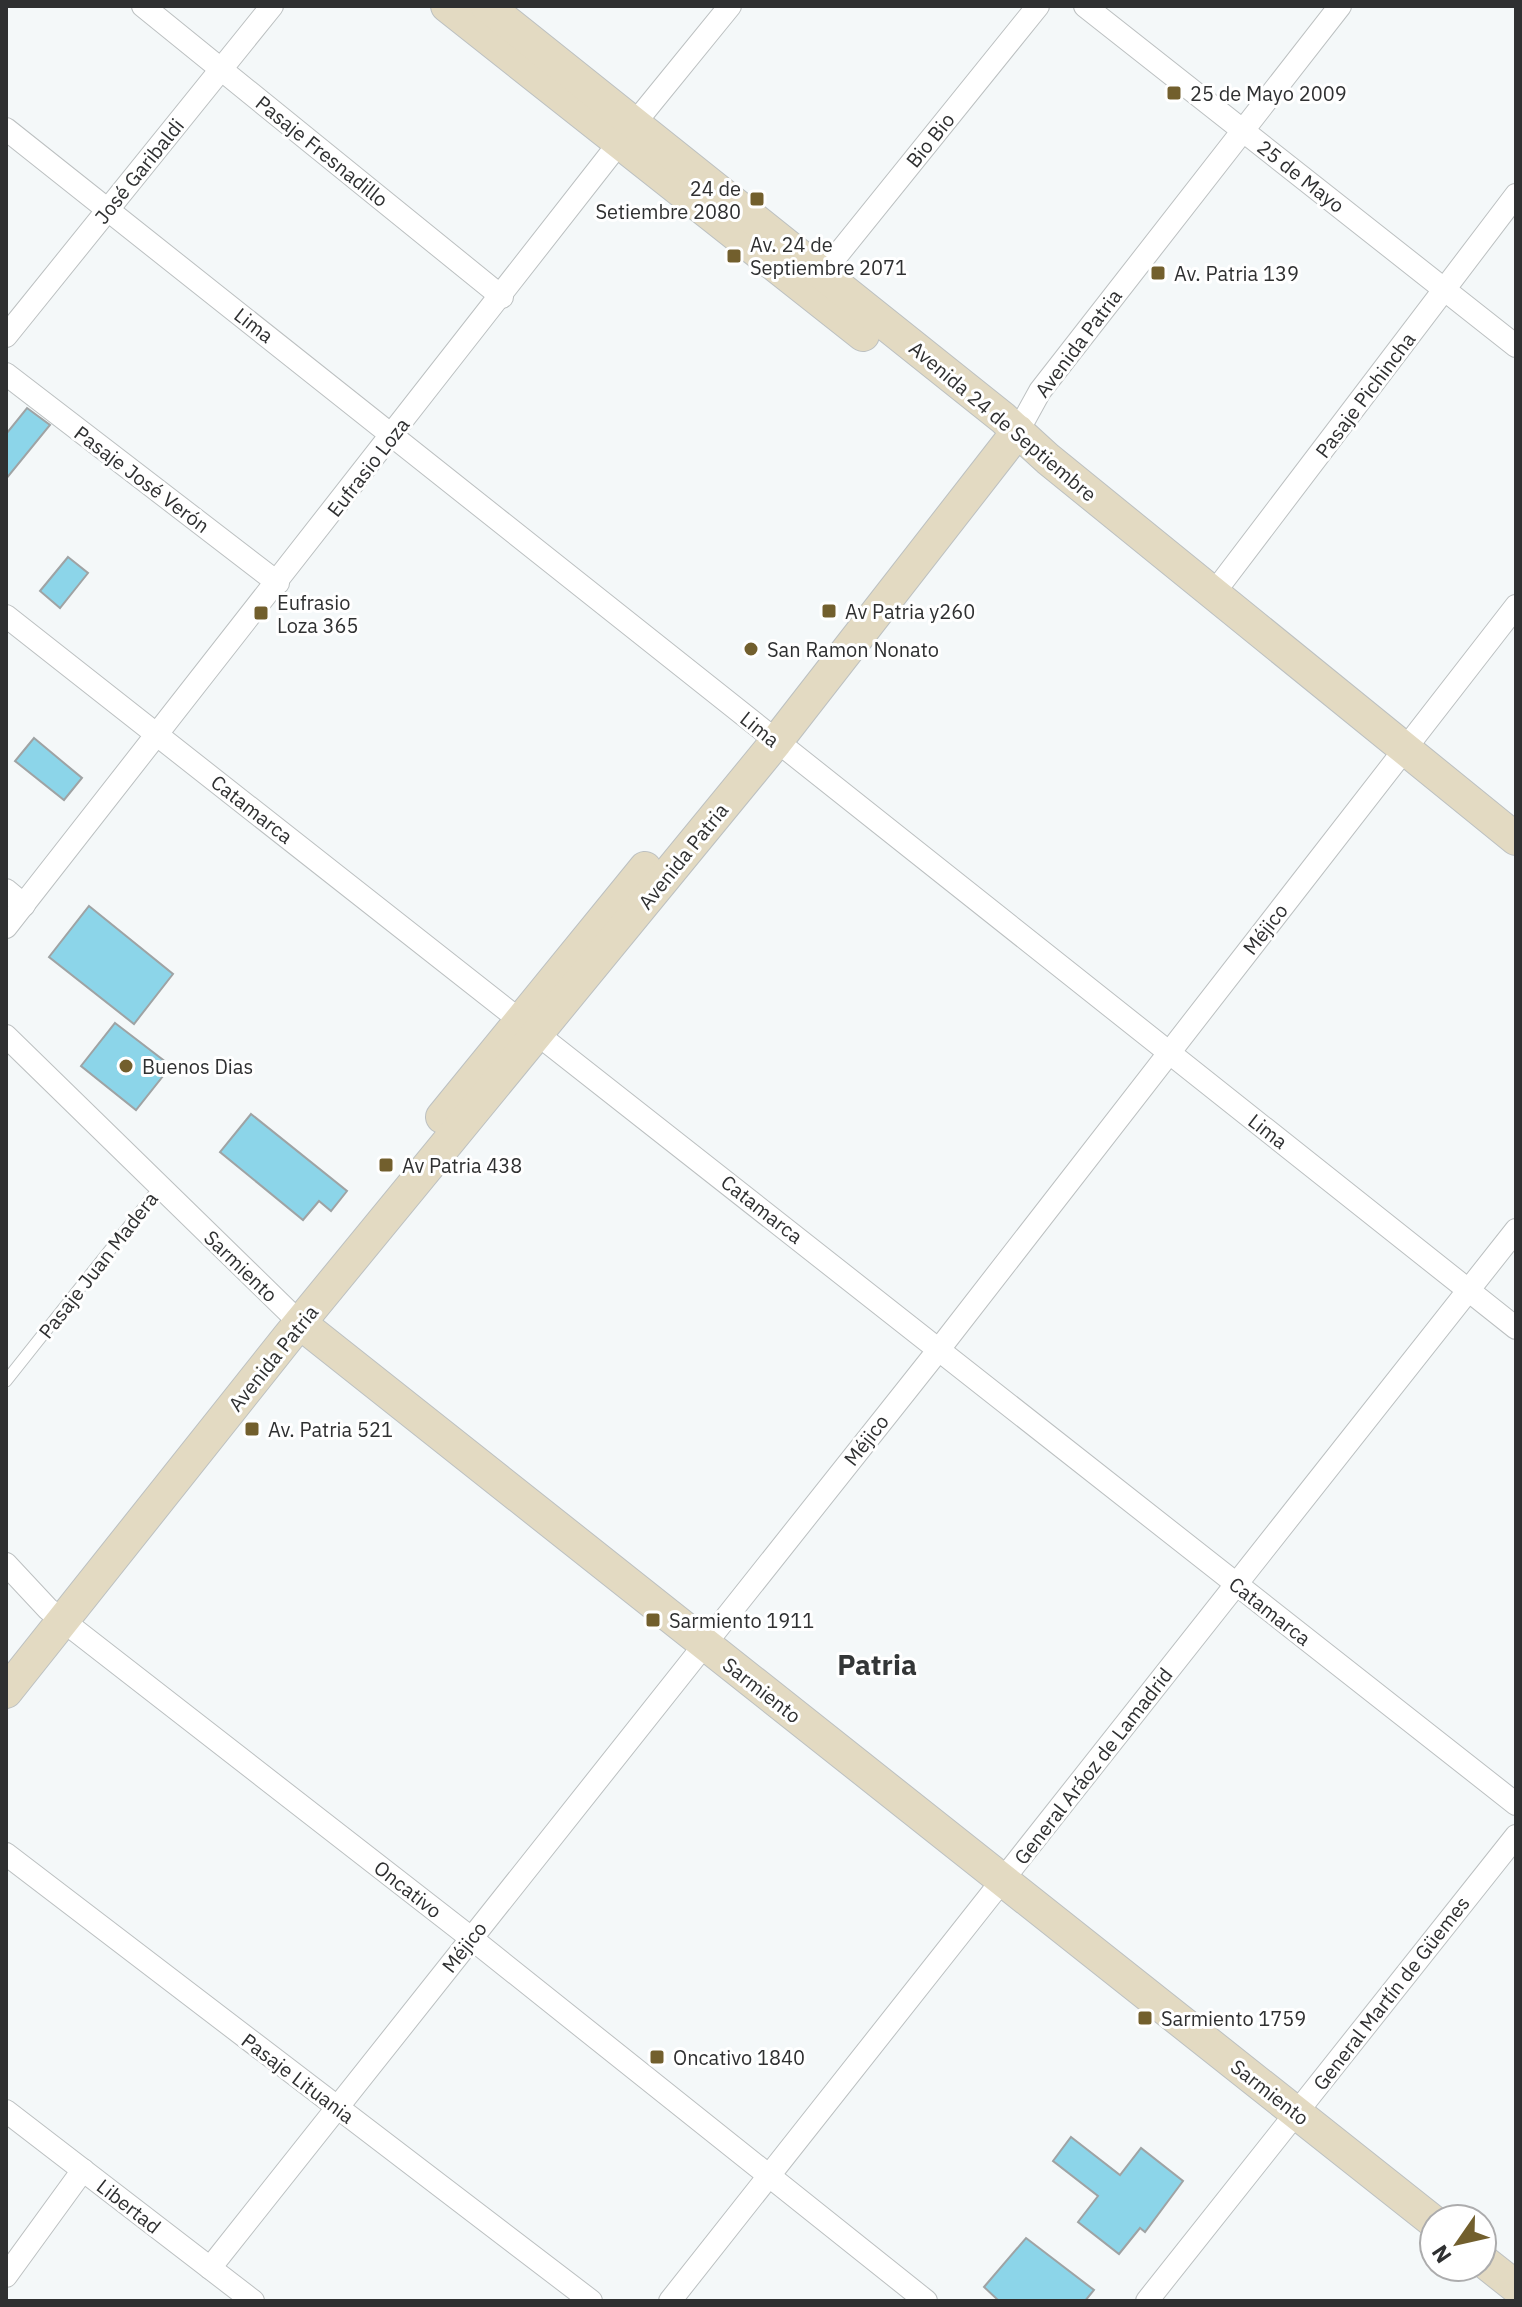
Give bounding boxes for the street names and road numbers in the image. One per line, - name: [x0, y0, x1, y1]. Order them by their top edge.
- street label: Pasaje Fresnadillo: [250, 89, 394, 213]
- street label: Bio Bio: [900, 107, 960, 173]
- street label: José Garibaldi: [88, 113, 190, 229]
- street label: 25 de Mayo: [1252, 133, 1350, 219]
- street label: Avenida Patria: [1028, 283, 1128, 403]
- street label: Lima: [229, 301, 280, 349]
- street label: Pasaje Pichincha: [1309, 326, 1421, 463]
- street label: Avenida 24 de Septiembre: [904, 335, 1102, 507]
- street label: Eufrasio Loza: [321, 412, 415, 522]
- street label: Pasaje José Verón: [69, 419, 215, 539]
- street label: Lima: [735, 705, 786, 753]
- street label: Catamarca: [206, 769, 299, 850]
- street label: Avenida Patria: [632, 797, 734, 915]
- street label: Méjico: [1236, 898, 1294, 960]
- street label: Lima: [1243, 1107, 1294, 1155]
- street label: Catamarca: [716, 1169, 809, 1250]
- street label: Pasaje Juan Madera: [32, 1186, 164, 1344]
- street label: Sarmiento: [198, 1224, 284, 1308]
- street label: Avenida Patria: [222, 1299, 324, 1417]
- street label: Méjico: [837, 1409, 895, 1471]
- street label: Catamarca: [1224, 1571, 1317, 1652]
- street label: Sarmiento: [717, 1651, 807, 1729]
- street label: General Aráoz de Lamadrid: [1008, 1662, 1178, 1870]
- street label: Oncativo: [368, 1854, 448, 1924]
- street label: General Martín de Güemes: [1307, 1890, 1475, 2096]
- street label: Méjico: [435, 1916, 493, 1978]
- street label: Pasaje Lituania: [236, 2027, 360, 2130]
- street label: Sarmiento: [1225, 2053, 1315, 2131]
- street label: Libertad: [91, 2172, 167, 2240]

